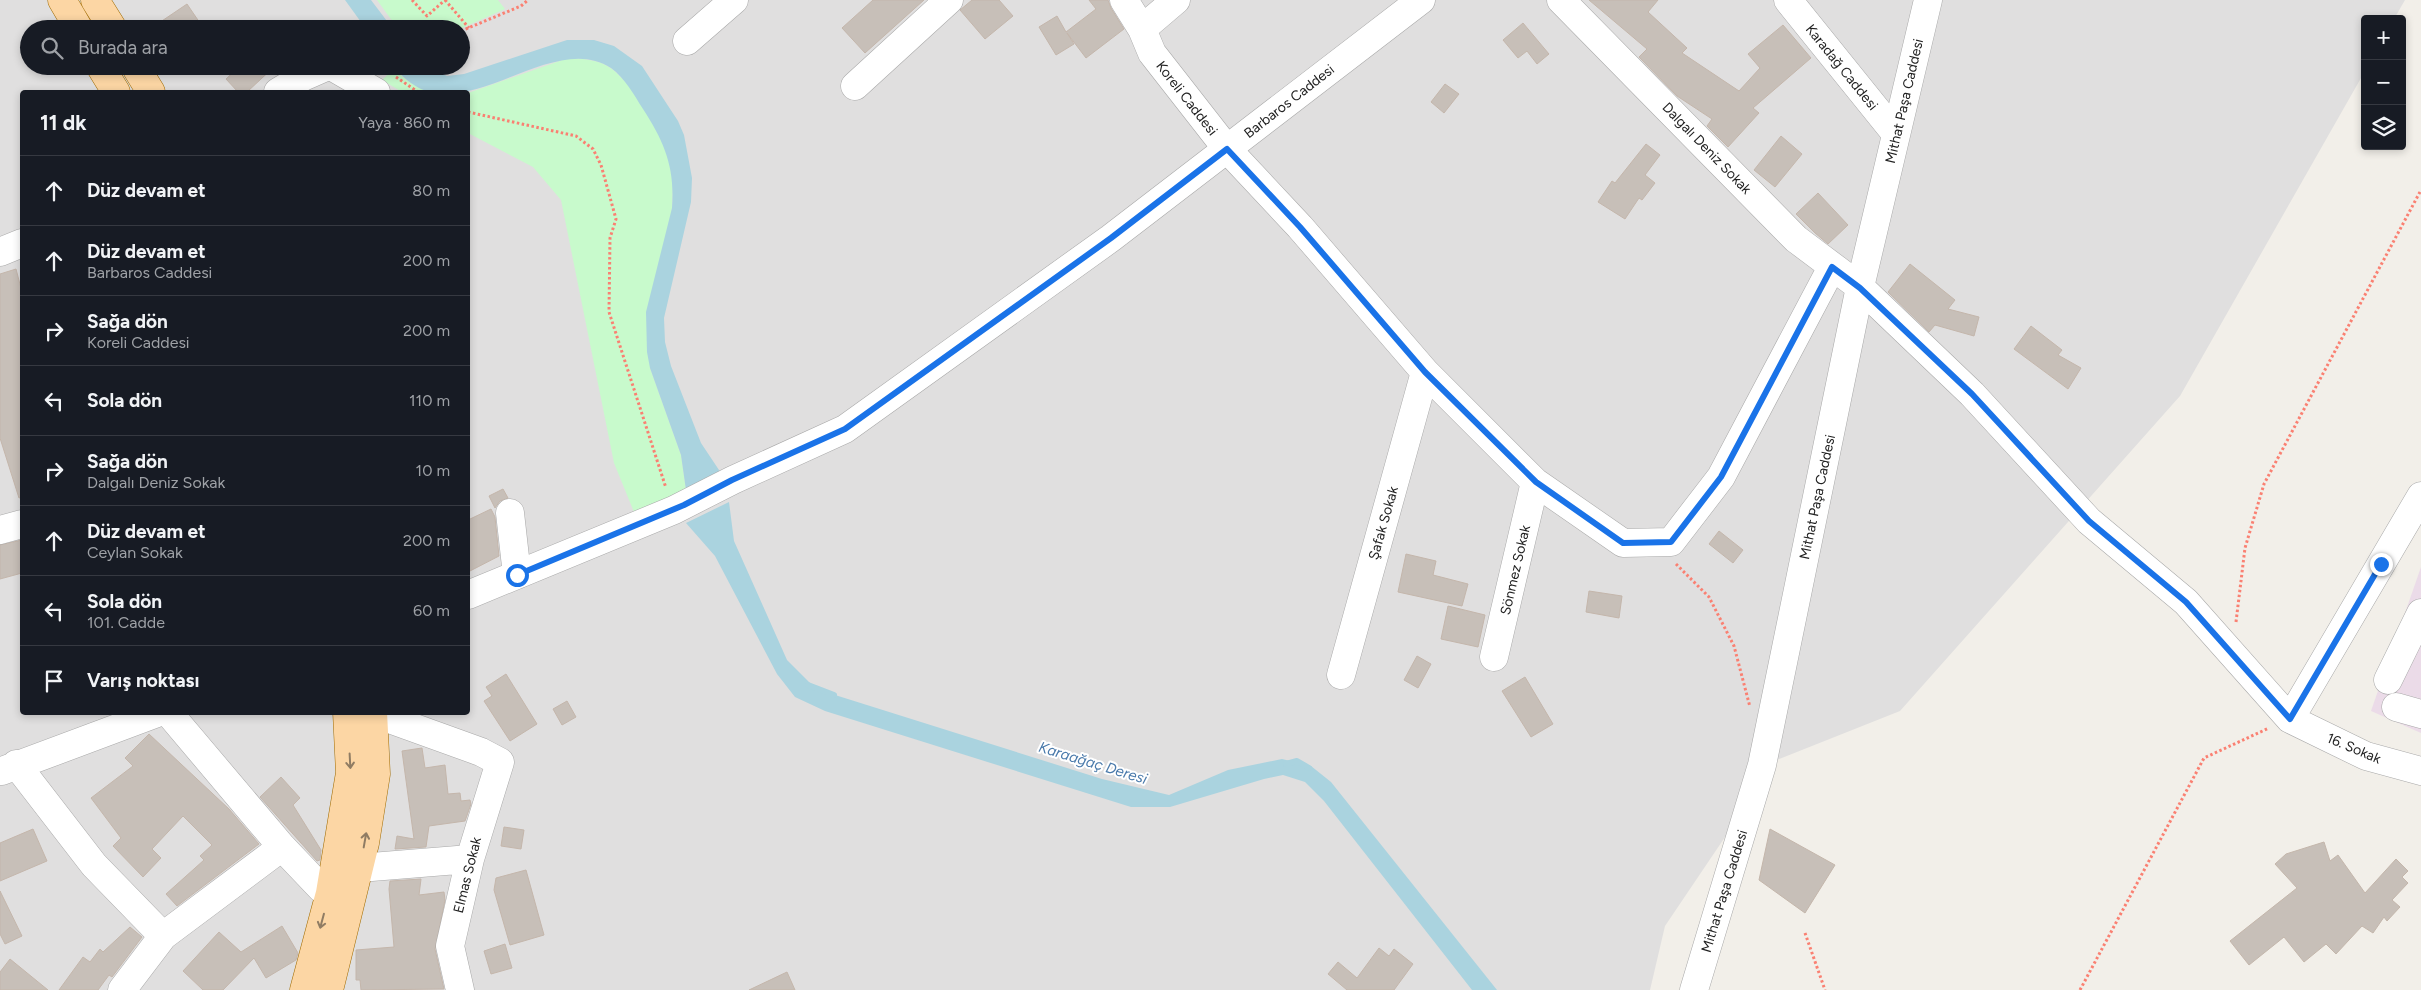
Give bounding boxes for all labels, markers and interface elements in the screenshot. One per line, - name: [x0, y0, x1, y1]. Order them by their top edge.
- map controls: [2361, 15, 2406, 150]
- button: +: [2361, 15, 2406, 60]
- search box: [20, 20, 470, 75]
- street label: Karadağ Caddesi: [1802, 21, 1881, 114]
- icon: search: [38, 34, 66, 62]
- text: Burada ara: [78, 36, 168, 59]
- street label: Mithat Paşa Caddesi: [1882, 37, 1927, 165]
- street label: Koreli Caddesi: [1152, 58, 1221, 139]
- button: −: [2361, 60, 2406, 105]
- street label: Barbaros Caddesi: [1241, 61, 1338, 142]
- street label: Dalgalı Deniz Sokak: [1659, 99, 1755, 198]
- button: layers: [2361, 105, 2406, 150]
- text: 11 dk: [40, 110, 87, 135]
- text: Yaya · 860 m: [358, 113, 450, 132]
- icon: ahead: [40, 177, 68, 205]
- text: Düz devam et: [87, 179, 206, 202]
- text: 80 m: [412, 181, 450, 200]
- text: Düz devam et: [87, 240, 206, 263]
- icon: ahead: [40, 247, 68, 275]
- text: 200 m: [403, 251, 450, 270]
- text: Barbaros Caddesi: [87, 263, 212, 282]
- text: Sağa dön: [87, 310, 168, 333]
- icon: right: [40, 317, 68, 345]
- text: 200 m: [403, 321, 450, 340]
- text: Koreli Caddesi: [87, 333, 190, 352]
- icon: left: [40, 387, 68, 415]
- text: Sola dön: [87, 389, 162, 412]
- text: 110 m: [409, 391, 450, 410]
- street label: Mithat Paşa Caddesi: [1796, 433, 1839, 561]
- text: Sağa dön: [87, 450, 168, 473]
- icon: right: [40, 457, 68, 485]
- text: 10 m: [416, 461, 450, 480]
- text: Dalgalı Deniz Sokak: [87, 473, 225, 492]
- street label: Şafak Sokak: [1365, 484, 1402, 562]
- text: Düz devam et: [87, 520, 206, 543]
- street label: Sönmez Sokak: [1497, 523, 1534, 617]
- icon: ahead: [40, 527, 68, 555]
- text: 200 m: [403, 531, 450, 550]
- text: Ceylan Sokak: [87, 543, 183, 562]
- route end: [2370, 553, 2393, 576]
- route start: [506, 564, 529, 587]
- text: Sola dön: [87, 590, 162, 613]
- icon: left: [40, 597, 68, 625]
- text: 60 m: [413, 601, 450, 620]
- text: 101. Cadde: [87, 613, 165, 632]
- icon: arrive: [40, 667, 68, 695]
- text: Varış noktası: [87, 669, 199, 692]
- street label: 16. Sokak: [2324, 729, 2384, 768]
- water label: Karaağaç Deresi: [1037, 738, 1150, 788]
- one-way arrow: [345, 753, 354, 769]
- street label: Mithat Paşa Caddesi: [1698, 828, 1751, 955]
- one-way arrow: [360, 833, 370, 849]
- street label: Elmas Sokak: [450, 835, 485, 915]
- one-way arrow: [317, 912, 327, 928]

